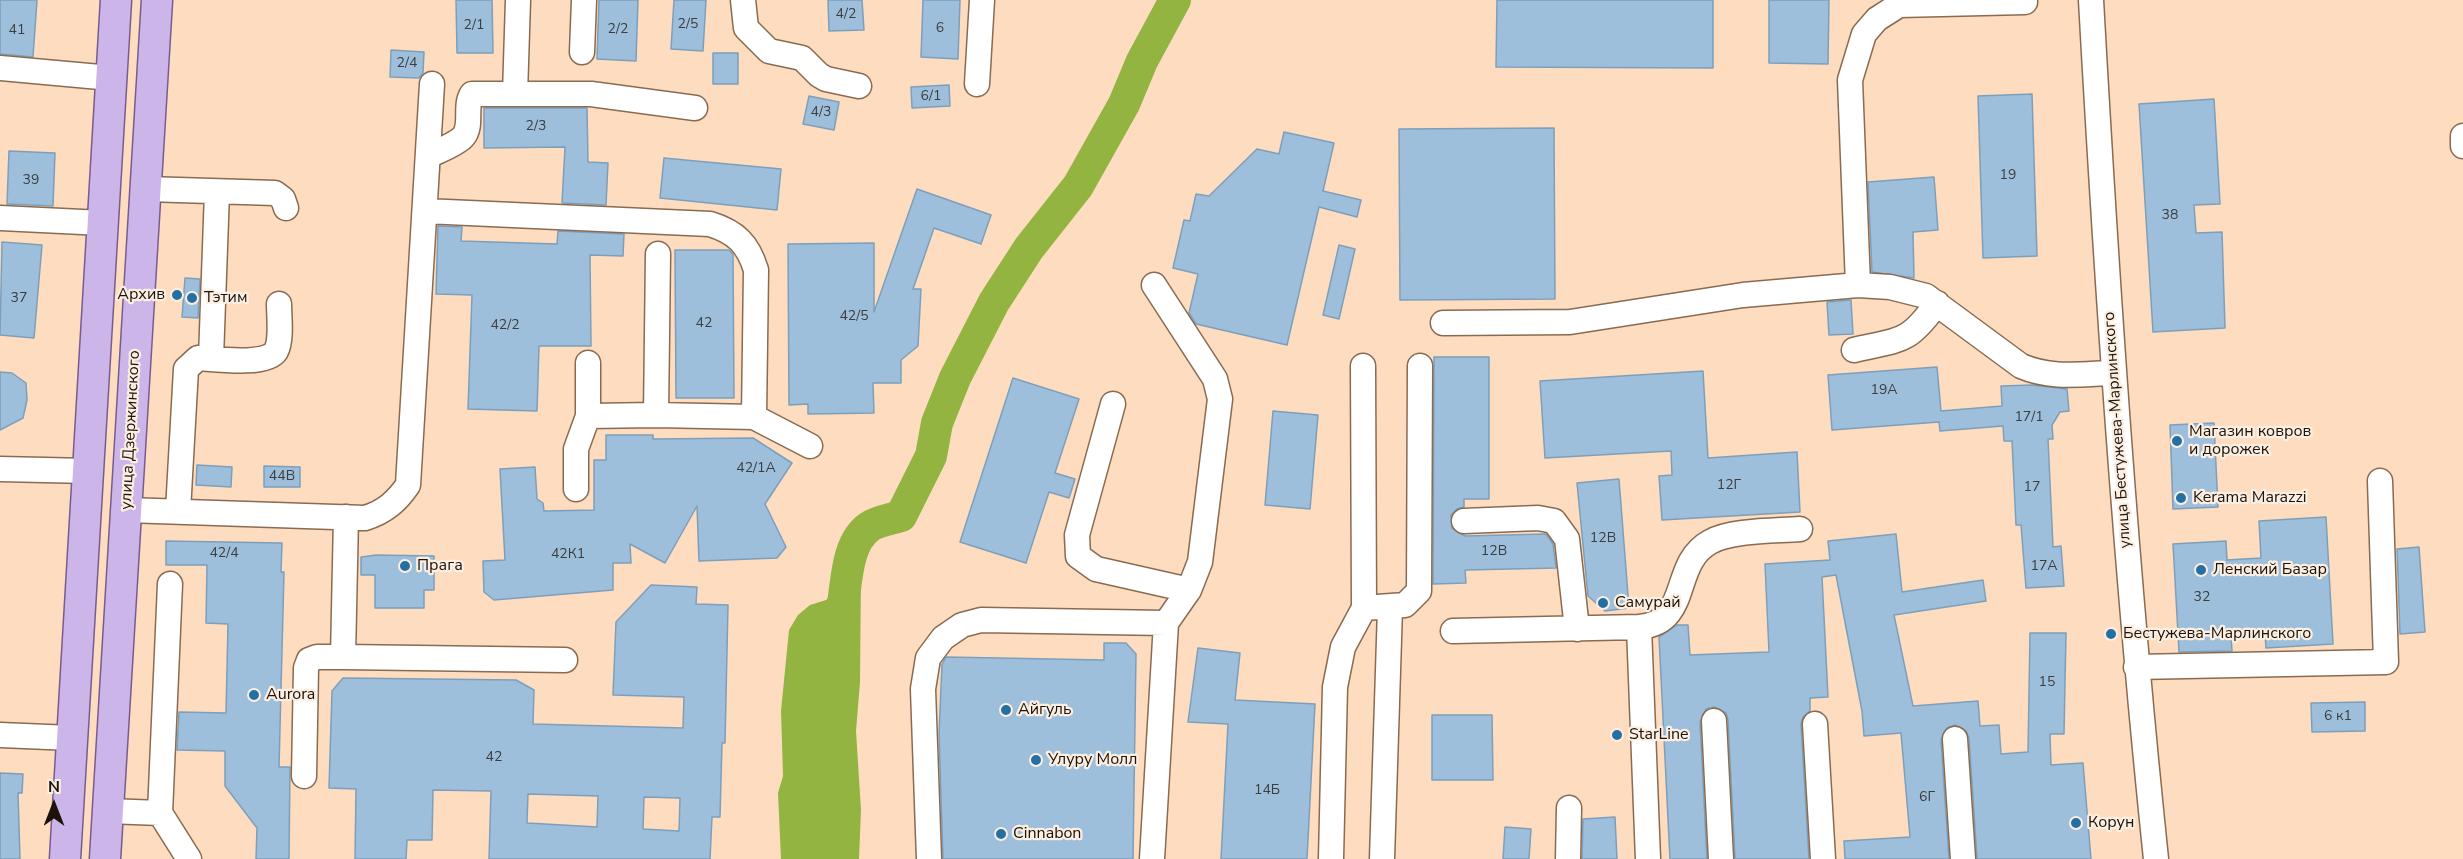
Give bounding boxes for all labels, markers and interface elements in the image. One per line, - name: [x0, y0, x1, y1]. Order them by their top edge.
- house number: 4/2: [836, 7, 856, 23]
- house number: 2/5: [678, 17, 698, 33]
- house number: 2/1: [464, 18, 484, 34]
- house number: 6: [936, 21, 944, 37]
- house number: 2/2: [608, 22, 628, 38]
- house number: 41: [9, 23, 25, 39]
- house number: 2/4: [397, 56, 417, 72]
- house number: 6/1: [921, 89, 941, 105]
- house number: 4/3: [811, 105, 831, 121]
- house number: 2/3: [526, 119, 546, 135]
- house number: 19: [2000, 168, 2016, 184]
- house number: 39: [23, 173, 39, 189]
- house number: 38: [2162, 208, 2178, 224]
- place label: Архив: [117, 285, 165, 305]
- marker: Архив: [170, 288, 184, 302]
- place label: Тэтим: [204, 288, 248, 308]
- house number: 37: [11, 291, 27, 307]
- marker: Тэтим: [185, 291, 199, 305]
- house number: 42/5: [839, 309, 869, 325]
- street label: улица Бестужева-Марлинского: [2100, 311, 2136, 549]
- house number: 42: [696, 316, 712, 332]
- house number: 42/2: [490, 318, 520, 334]
- street label: улица Дзержинского: [117, 350, 145, 510]
- house number: 19А: [1870, 383, 1898, 399]
- house number: 17/1: [2014, 410, 2044, 426]
- place label: Магазин ковров и дорожек: [2189, 422, 2311, 460]
- marker: Магазин ковров и дорожек: [2170, 434, 2184, 448]
- house number: 42/1А: [736, 461, 776, 477]
- house number: 44В: [269, 469, 295, 485]
- house number: 12Г: [1717, 478, 1741, 494]
- house number: 17: [2024, 480, 2040, 496]
- place label: Kerama Marazzi: [2193, 488, 2307, 508]
- marker: Kerama Marazzi: [2174, 491, 2188, 505]
- house number: 12В: [1590, 531, 1616, 547]
- house number: 12В: [1481, 544, 1507, 560]
- house number: 42/4: [209, 546, 239, 562]
- house number: 42К1: [551, 547, 585, 563]
- place label: Прага: [417, 556, 463, 576]
- marker: Прага: [398, 559, 412, 573]
- house number: 17А: [2030, 559, 2058, 575]
- place label: Ленский Базар: [2213, 560, 2327, 580]
- marker: Ленский Базар: [2194, 563, 2208, 577]
- house number: 32: [2194, 590, 2210, 606]
- place label: Самурай: [1615, 593, 1681, 613]
- marker: Самурай: [1596, 596, 1610, 610]
- place label: Бестужева-Марлинского: [2123, 624, 2311, 644]
- marker: Бестужева-Марлинского: [2104, 627, 2118, 641]
- house number: 15: [2039, 675, 2055, 691]
- place label: Aurora: [266, 685, 315, 705]
- marker: Aurora: [247, 688, 261, 702]
- place label: Айгуль: [1018, 700, 1072, 720]
- marker: Айгуль: [999, 703, 1013, 717]
- house number: 6 к1: [2324, 709, 2352, 725]
- place label: StarLine: [1629, 725, 1689, 745]
- marker: StarLine: [1610, 728, 1624, 742]
- house number: 42: [486, 750, 502, 766]
- place label: Улуру Молл: [1048, 750, 1137, 770]
- marker: Улуру Молл: [1029, 753, 1043, 767]
- north arrow: [24, 775, 84, 835]
- text: N: [48, 776, 60, 798]
- house number: 14Б: [1254, 783, 1280, 799]
- house number: 6Г: [1919, 790, 1935, 806]
- place label: Корун: [2088, 813, 2134, 833]
- marker: Корун: [2069, 816, 2083, 830]
- place label: Cinnabon: [1013, 824, 1081, 844]
- marker: Cinnabon: [994, 827, 1008, 841]

